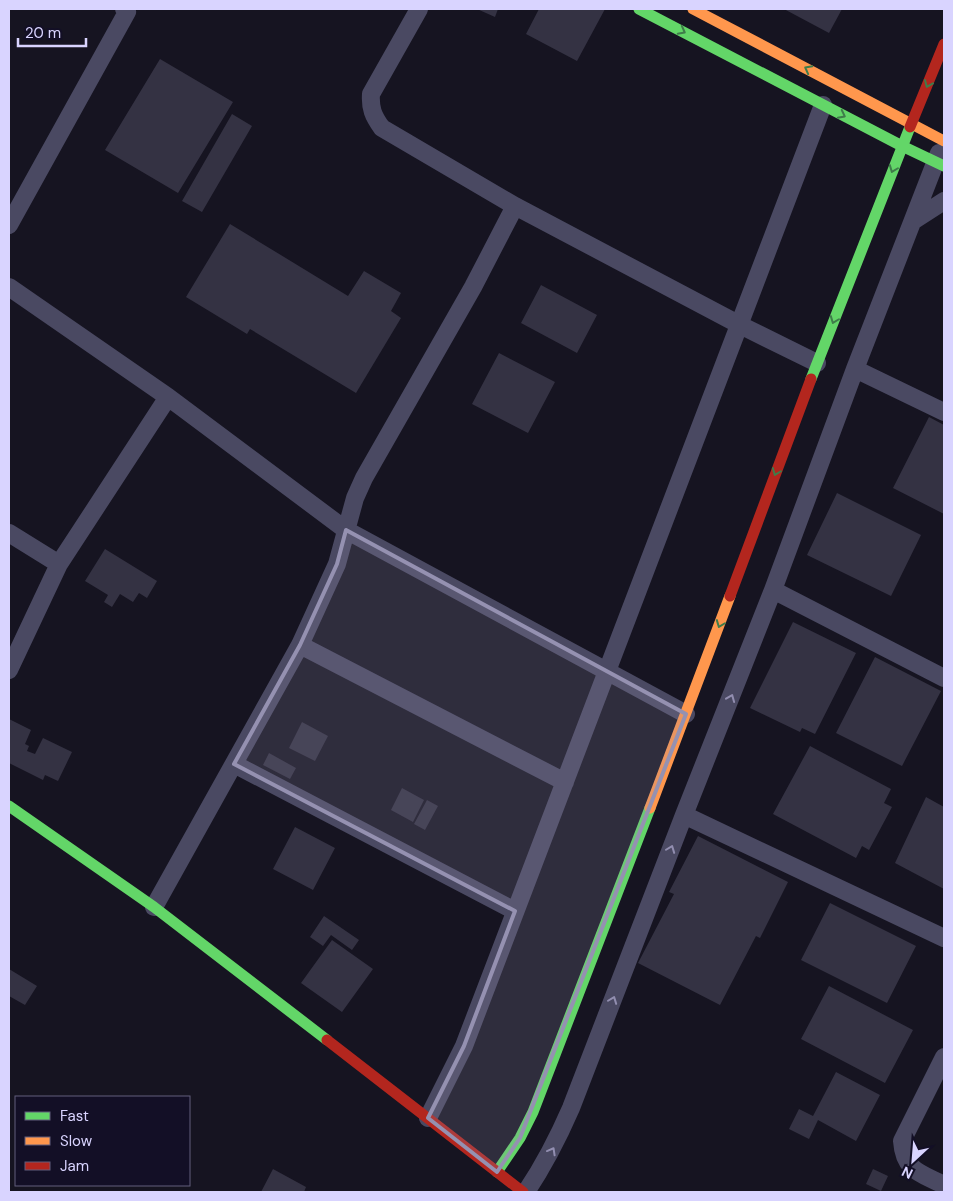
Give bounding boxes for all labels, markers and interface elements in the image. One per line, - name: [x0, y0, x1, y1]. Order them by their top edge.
- scale bar: [18, 15, 85, 47]
- text: 20 m: [25, 23, 61, 43]
- one-way arrow: [677, 25, 686, 35]
- one-way arrow: [804, 65, 813, 75]
- one-way arrow: [923, 79, 934, 88]
- one-way arrow: [836, 109, 845, 119]
- one-way arrow: [889, 164, 899, 173]
- one-way arrow: [830, 315, 840, 324]
- one-way arrow: [772, 467, 783, 476]
- one-way arrow: [715, 620, 725, 628]
- one-way arrow: [724, 694, 735, 703]
- one-way arrow: [665, 845, 675, 854]
- one-way arrow: [607, 997, 617, 1005]
- legend: [15, 1096, 190, 1186]
- text: Fast: [60, 1106, 89, 1126]
- text: Slow: [60, 1131, 93, 1151]
- north arrow: [888, 1136, 938, 1186]
- one-way arrow: [545, 1147, 555, 1156]
- text: Jam: [60, 1156, 89, 1176]
- text: N: [899, 1162, 916, 1183]

